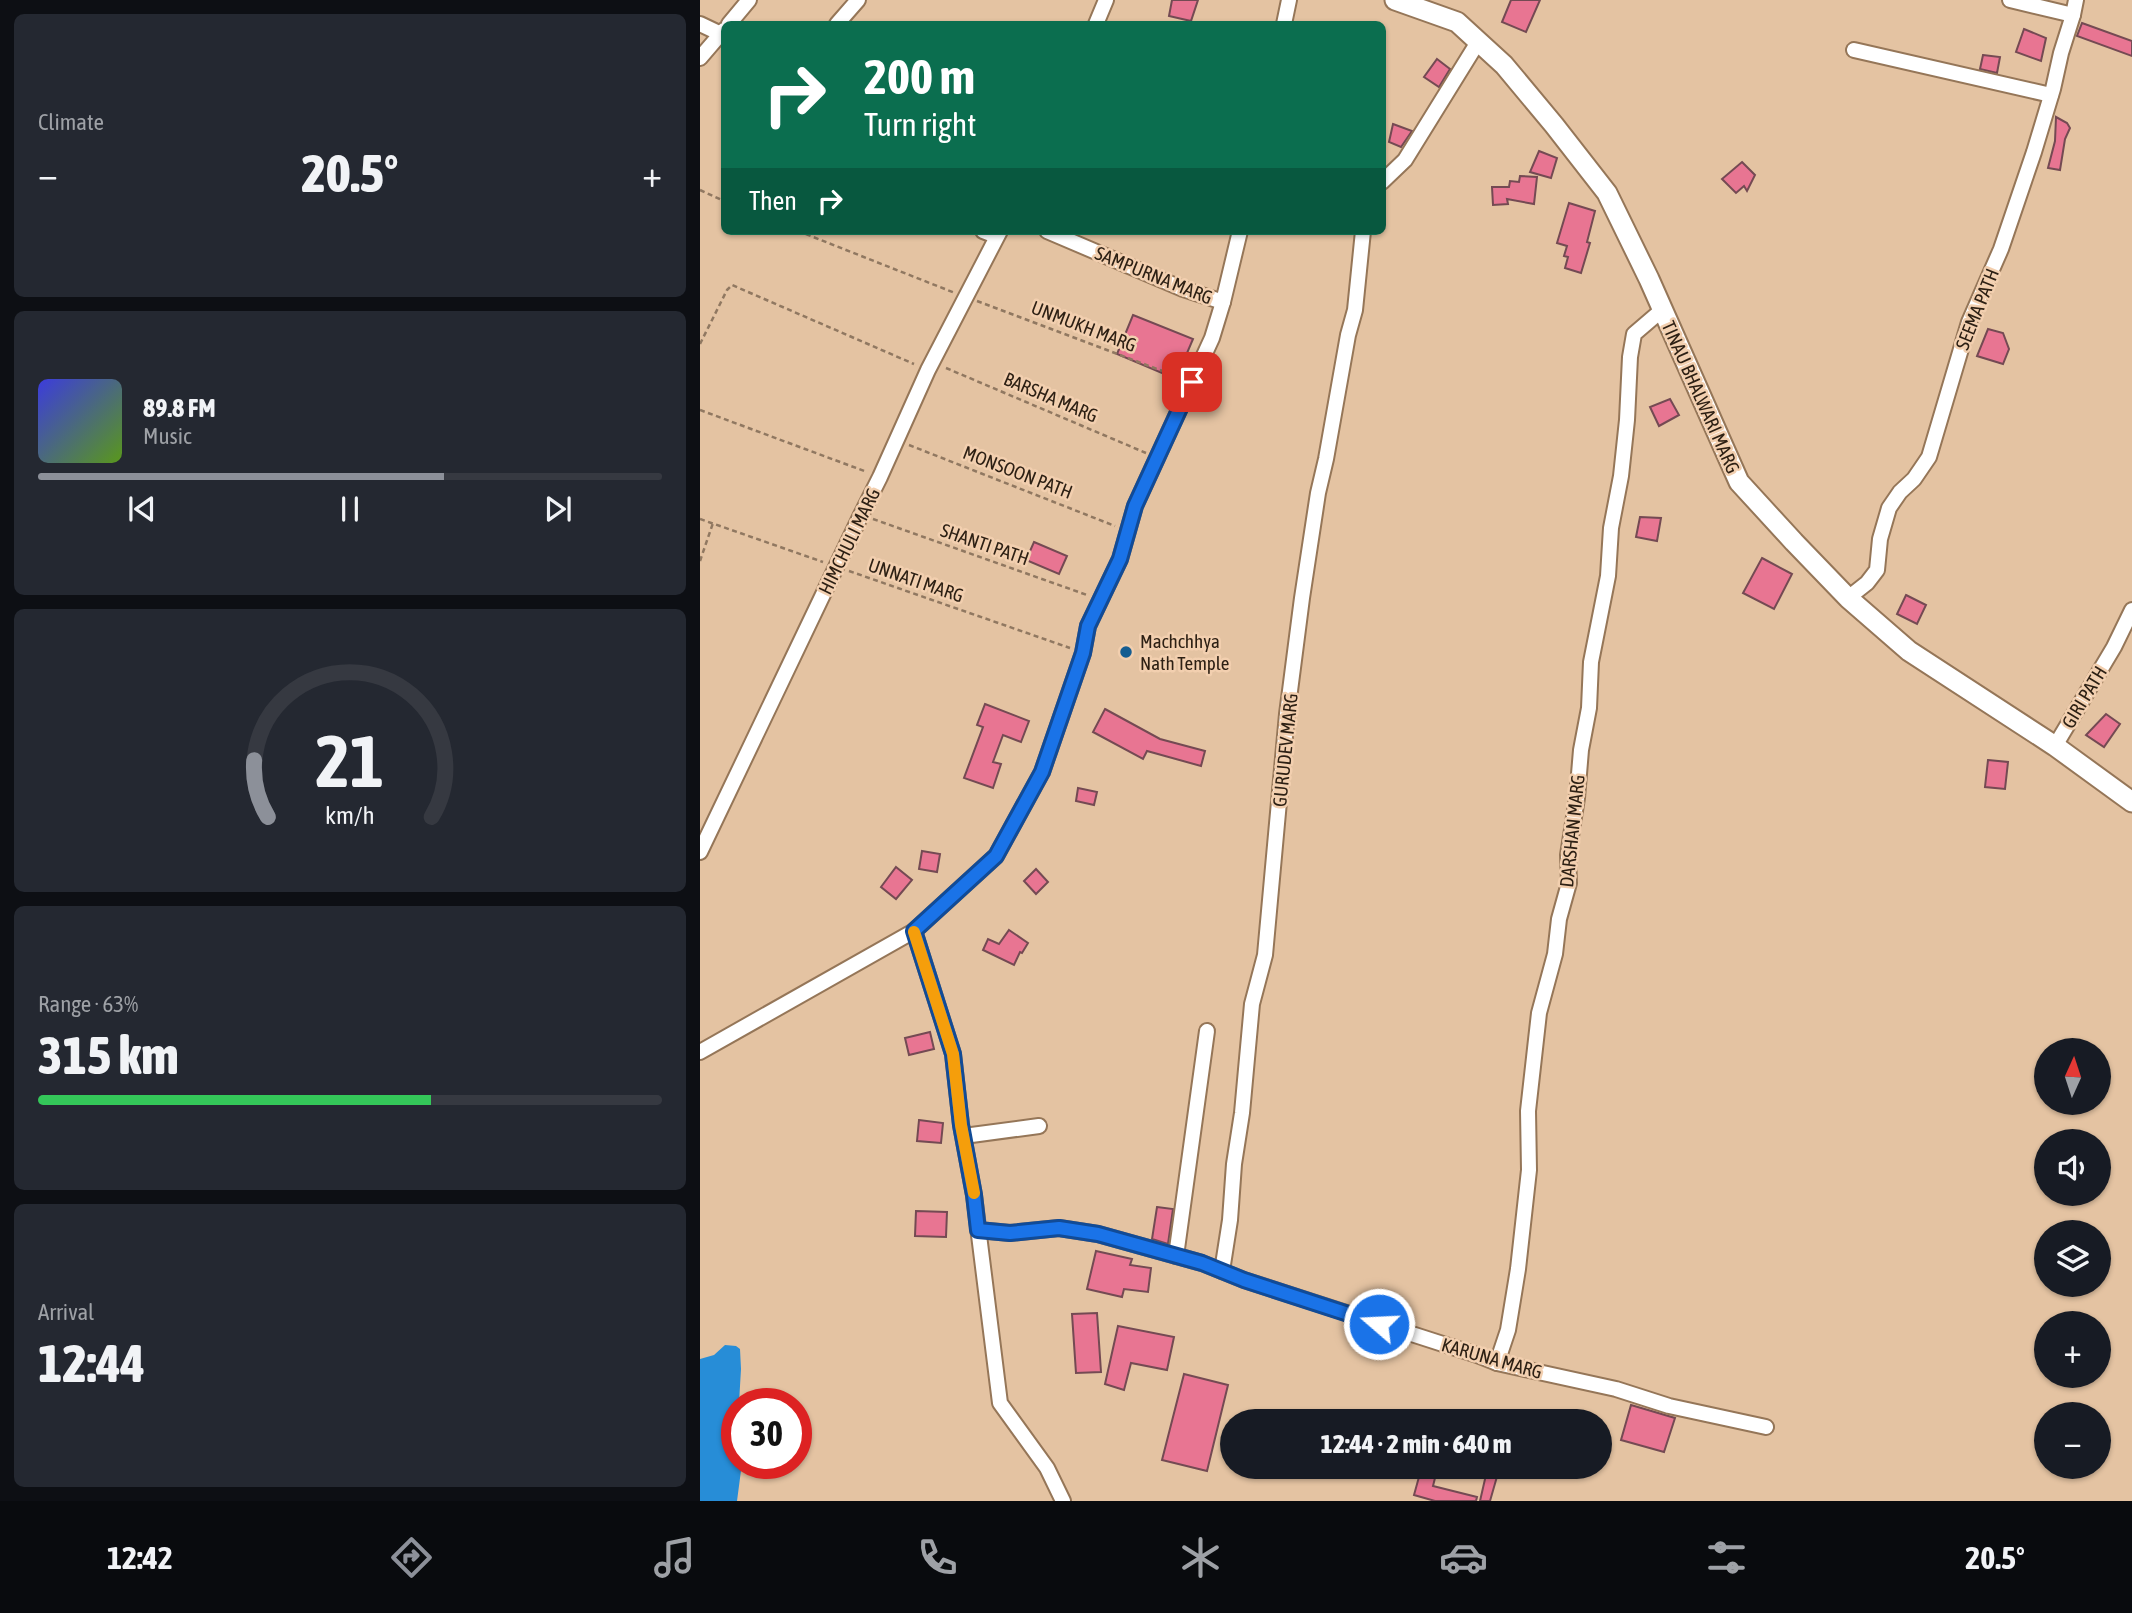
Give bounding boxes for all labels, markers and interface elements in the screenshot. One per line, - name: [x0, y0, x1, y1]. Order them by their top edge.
- text: 200 m: [864, 48, 975, 104]
- icon: right: [749, 49, 840, 140]
- text: Turn right: [864, 106, 977, 143]
- text: Climate: [38, 109, 104, 135]
- text: 20.5°: [302, 143, 398, 203]
- text: −: [38, 152, 58, 195]
- text: +: [642, 152, 662, 195]
- icon: right: [811, 182, 849, 220]
- text: Then: [749, 186, 797, 216]
- street label: SAMPURNA MARG: [1092, 241, 1216, 309]
- street label: SEEMA PATH: [1951, 265, 2003, 353]
- street label: UNMUKH MARG: [1028, 296, 1140, 356]
- street label: TINAU BHALWARI MARG: [1658, 317, 1744, 477]
- pin: [1162, 352, 1222, 412]
- icon: arrive: [1173, 363, 1211, 401]
- street label: BARSHA MARG: [1001, 367, 1101, 427]
- text: 89.8 FM: [143, 393, 216, 423]
- text: Music: [143, 423, 191, 449]
- street label: MONSOON PATH: [960, 441, 1076, 503]
- street label: HIMCHULI MARG: [814, 484, 884, 598]
- icon: previous: [123, 490, 161, 528]
- icon: pause: [331, 490, 369, 528]
- icon: next: [539, 490, 577, 528]
- street label: SHANTI PATH: [938, 519, 1032, 569]
- street label: UNNATI MARG: [865, 553, 967, 607]
- place label: Machchhya Nath Temple: [1140, 630, 1229, 674]
- marker: Machchhya Nath Temple: [1118, 644, 1134, 660]
- street label: GIRI PATH: [2057, 662, 2111, 732]
- street label: GURUDEV MARG: [1268, 692, 1302, 808]
- text: 21: [316, 719, 384, 802]
- street label: DARSHAN MARG: [1555, 774, 1589, 888]
- text: km/h: [325, 800, 375, 828]
- text: Range · 63%: [38, 991, 138, 1017]
- text: 315 km: [38, 1025, 179, 1085]
- north arrow: [2034, 1038, 2110, 1115]
- map controls: [2034, 1038, 2111, 1479]
- button: sound: [2034, 1129, 2111, 1206]
- button: layers: [2034, 1220, 2111, 1297]
- position arrow: [1342, 1287, 1416, 1361]
- text: Arrival: [38, 1299, 94, 1325]
- button: +: [2034, 1311, 2111, 1388]
- text: 12:44: [38, 1333, 145, 1393]
- street label: KARUNA MARG: [1439, 1333, 1545, 1383]
- speed limit sign: 30: [721, 1388, 812, 1479]
- button: −: [2034, 1402, 2111, 1479]
- text: 12:44 · 2 min · 640 m: [1321, 1429, 1511, 1459]
- icon: directions: [387, 1533, 436, 1582]
- icon: music: [650, 1533, 699, 1582]
- icon: phone: [913, 1533, 962, 1582]
- icon: climate: [1176, 1533, 1225, 1582]
- icon: car: [1439, 1533, 1488, 1582]
- icon: filters: [1702, 1533, 1751, 1582]
- text: 12:42: [107, 1539, 173, 1576]
- text: 20.5°: [1965, 1539, 2025, 1576]

